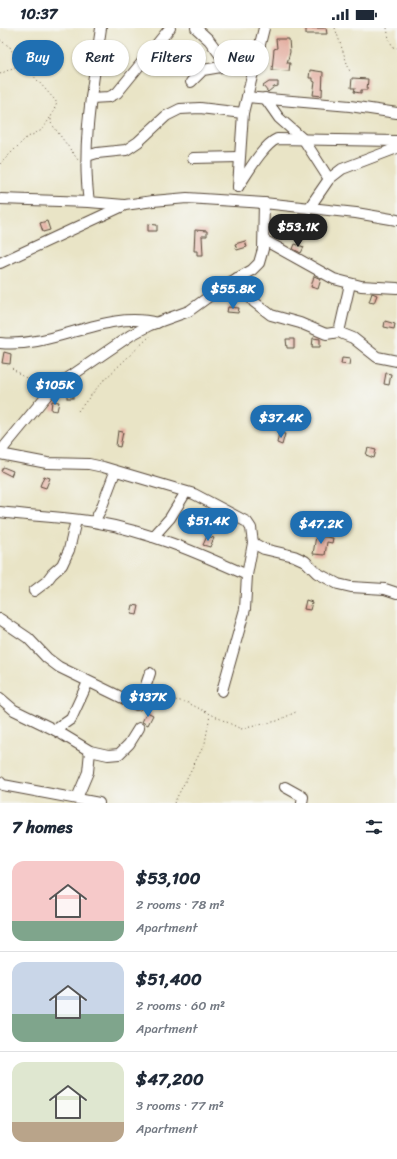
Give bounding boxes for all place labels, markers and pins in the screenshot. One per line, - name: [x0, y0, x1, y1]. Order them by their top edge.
- pin: $53.1K: [265, 214, 331, 248]
- pin: $55.8K: [200, 276, 266, 310]
- pin: $105K: [27, 372, 83, 406]
- pin: $37.4K: [248, 405, 314, 439]
- pin: $51.4K: [175, 508, 241, 542]
- pin: $47.2K: [288, 511, 354, 545]
- pin: $137K: [120, 684, 176, 718]

